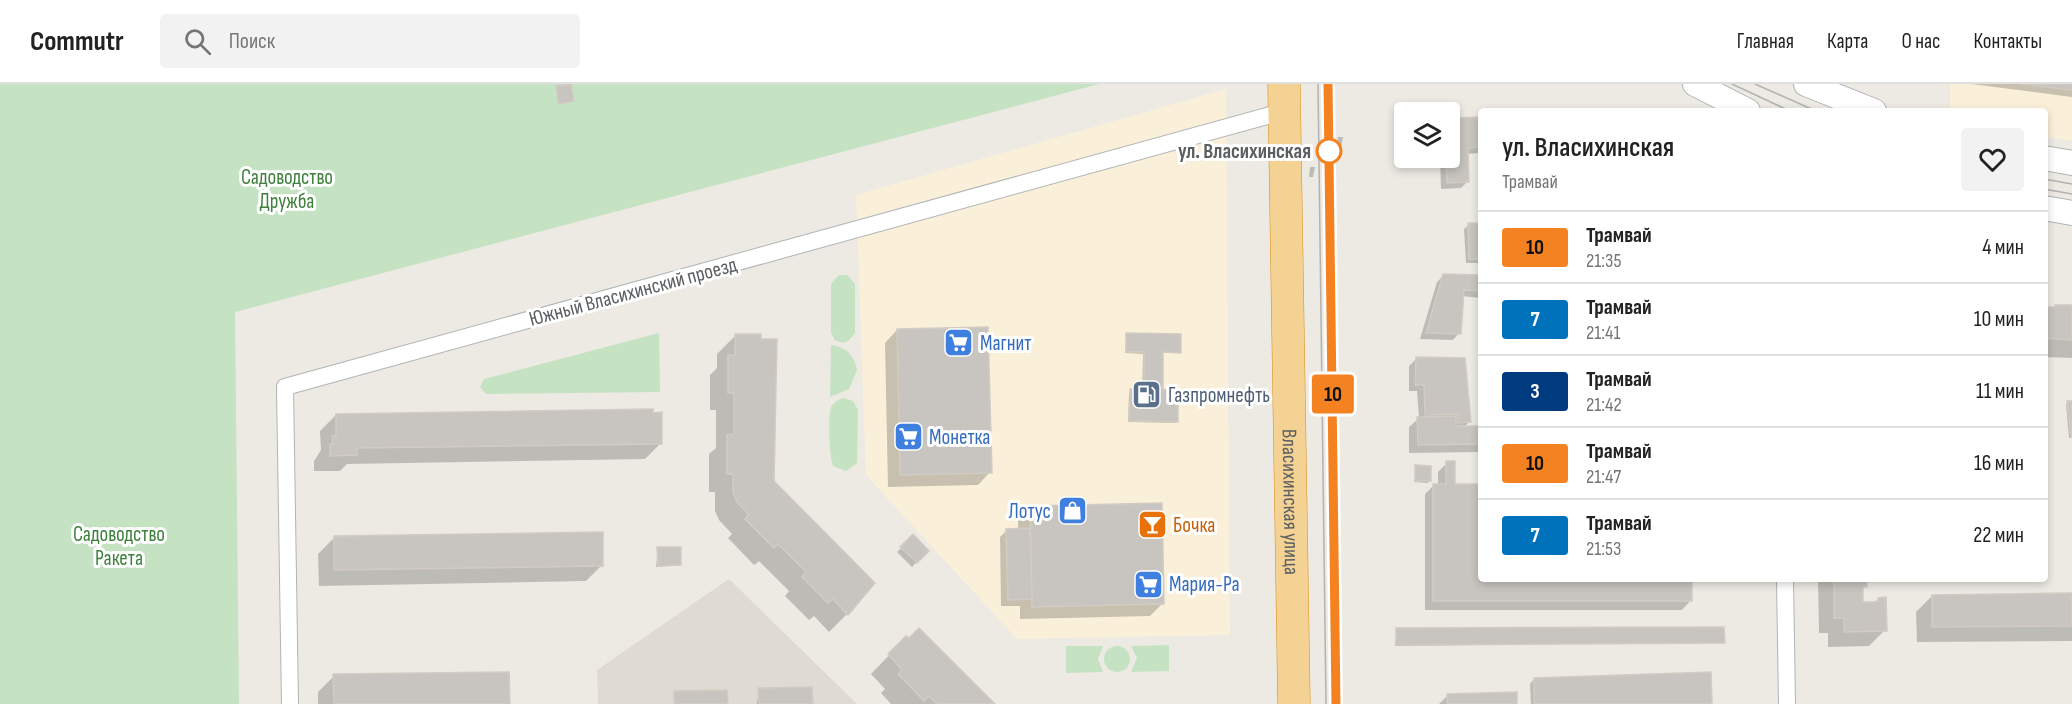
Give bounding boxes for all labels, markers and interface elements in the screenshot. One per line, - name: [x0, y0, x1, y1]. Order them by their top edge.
- search box: [160, 14, 580, 68]
- text: Commutr: [30, 25, 124, 58]
- icon: search: [181, 25, 214, 58]
- text: Поиск: [229, 28, 275, 55]
- text: Главная: [1737, 29, 1794, 54]
- text: Карта: [1827, 29, 1868, 54]
- text: О нас: [1901, 29, 1940, 54]
- text: Контакты: [1973, 29, 2042, 54]
- map controls: [1394, 102, 1460, 168]
- button: layers: [1394, 102, 1460, 168]
- button: heart: [1961, 128, 2024, 191]
- text: ул. Власихинская: [1502, 131, 1674, 164]
- marker: ул. Власихинская: [1316, 138, 1342, 164]
- place label: ул. Власихинская: [1178, 139, 1311, 164]
- park label: Садоводство Дружба: [241, 165, 333, 214]
- text: Трамвай: [1502, 170, 1558, 194]
- text: Трамвай: [1586, 222, 1652, 249]
- text: 4 мин: [1982, 234, 2024, 261]
- text: 10: [1526, 235, 1544, 260]
- text: 21:35: [1586, 249, 1621, 273]
- street label: Южный Власихинский проезд: [526, 252, 740, 332]
- text: Трамвай: [1586, 294, 1652, 321]
- text: 10 мин: [1974, 306, 2024, 333]
- text: 7: [1530, 307, 1540, 332]
- text: 21:41: [1586, 321, 1621, 345]
- supermarket icon: Магнит: [943, 327, 975, 359]
- place label: Магнит: [980, 331, 1031, 356]
- text: Трамвай: [1586, 366, 1652, 393]
- line badge: 10: [1306, 374, 1360, 414]
- text: 11 мин: [1976, 378, 2024, 405]
- fuel station icon: Газпромнефть: [1131, 379, 1163, 411]
- text: 3: [1530, 379, 1540, 404]
- text: 10: [1324, 382, 1342, 407]
- place label: Газпромнефть: [1168, 383, 1270, 408]
- text: 21:42: [1586, 393, 1622, 417]
- supermarket icon: Монетка: [892, 421, 924, 453]
- place label: Монетка: [929, 425, 990, 450]
- street label: Власихинская улица: [1277, 429, 1304, 575]
- text: Трамвай: [1586, 438, 1652, 465]
- text: 16 мин: [1974, 450, 2024, 477]
- text: 10: [1526, 451, 1544, 476]
- text: 21:47: [1586, 465, 1621, 489]
- shop icon: Лотус: [1056, 495, 1088, 527]
- place label: Лотус: [1009, 499, 1051, 524]
- bar icon: Бочка: [1136, 509, 1168, 541]
- text: Трамвай: [1586, 510, 1652, 537]
- place label: Бочка: [1173, 513, 1215, 538]
- park label: Садоводство Ракета: [73, 522, 165, 571]
- text: 22 мин: [1973, 522, 2024, 549]
- text: 7: [1530, 523, 1540, 548]
- text: 21:53: [1586, 537, 1621, 561]
- supermarket icon: Мария-Ра: [1132, 568, 1164, 600]
- place label: Мария-Ра: [1169, 572, 1240, 597]

